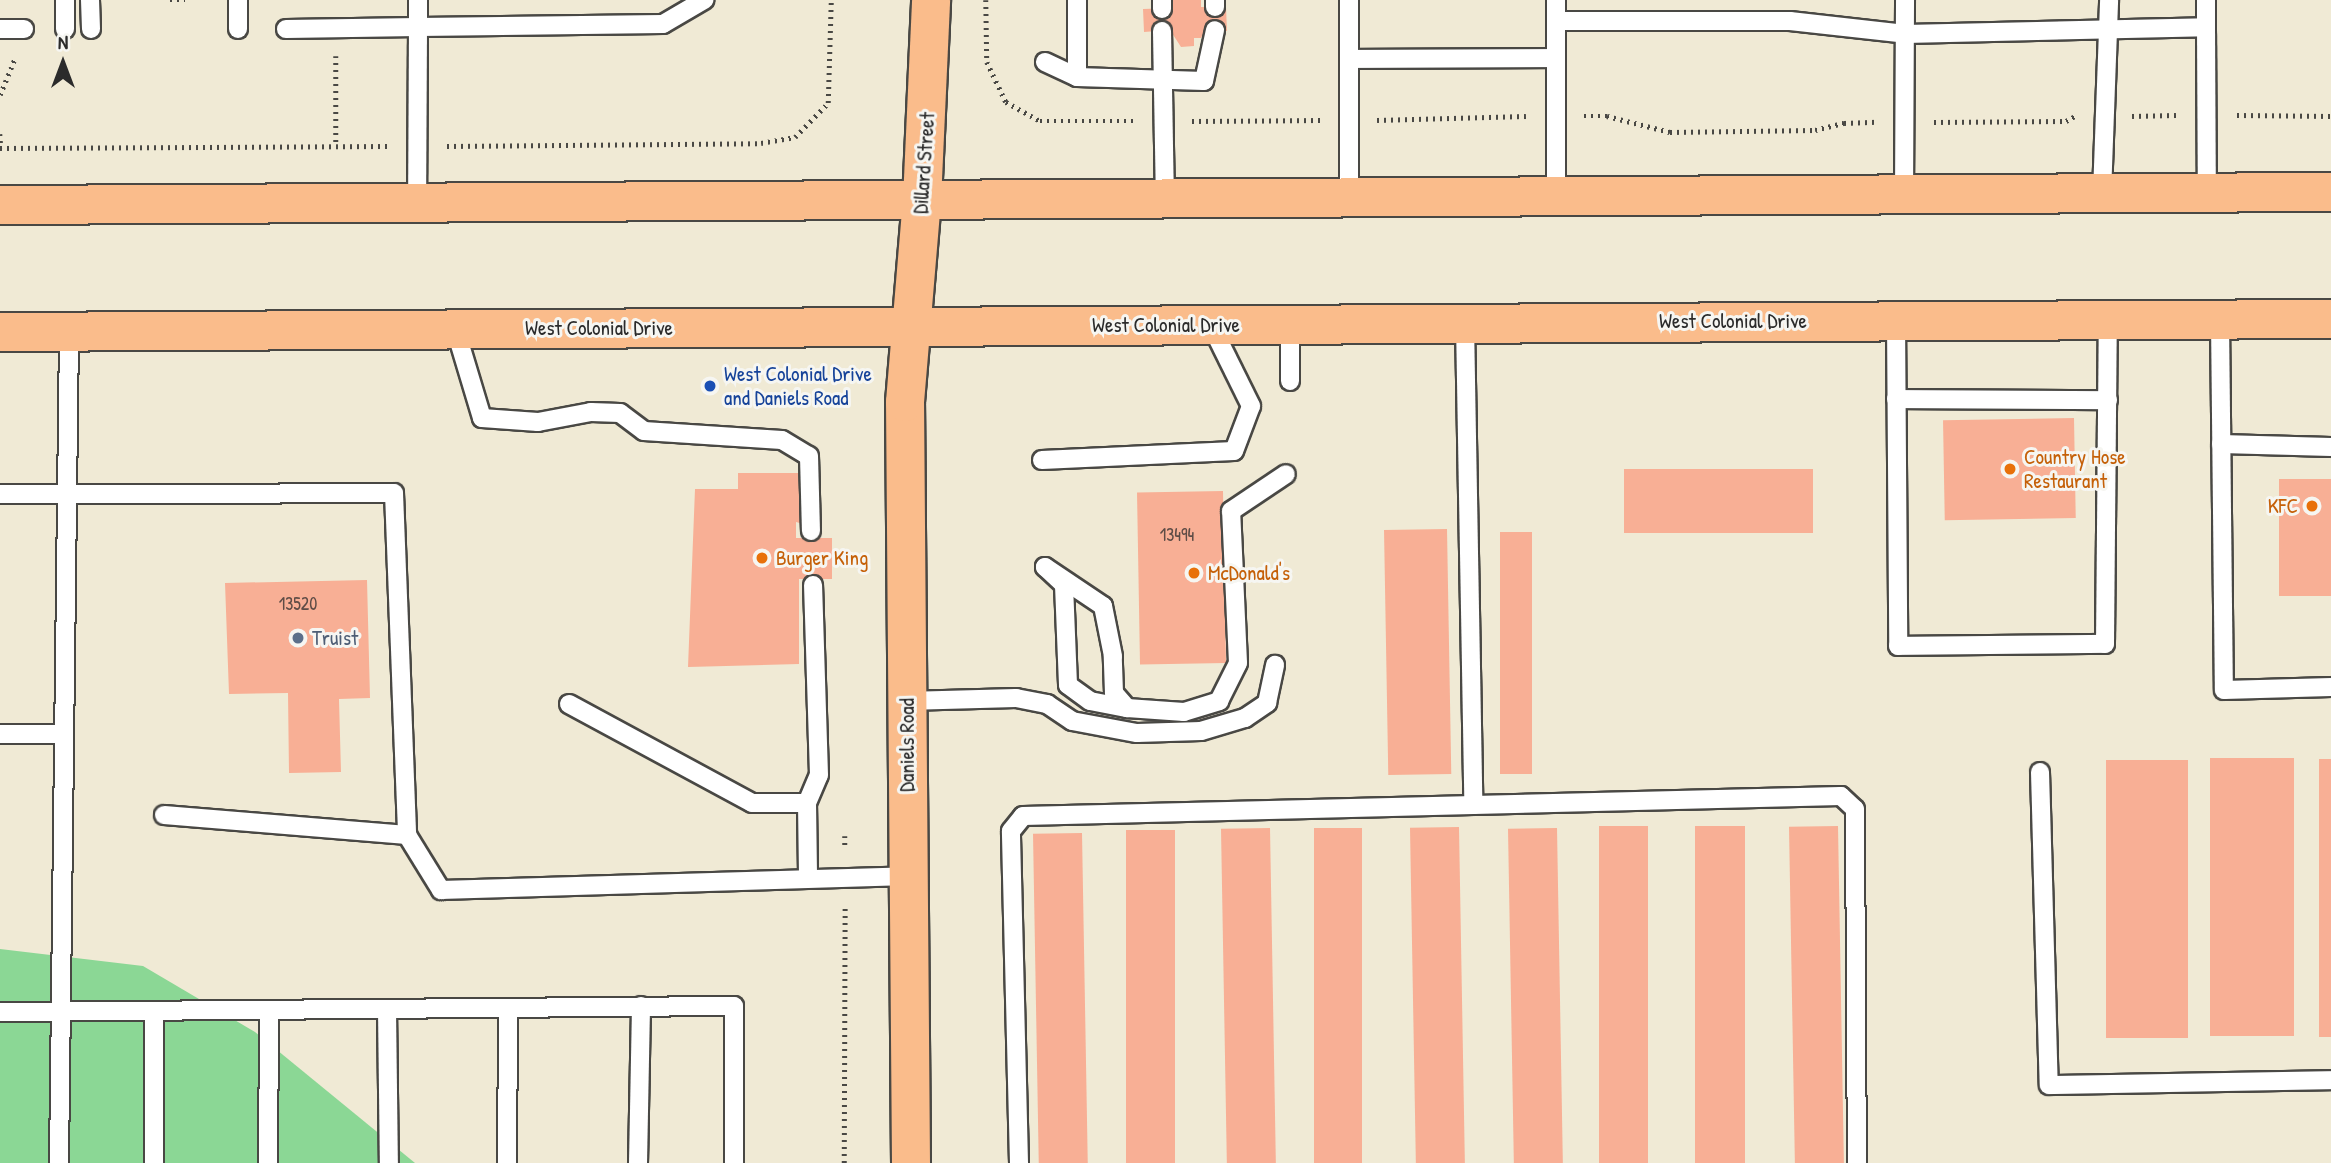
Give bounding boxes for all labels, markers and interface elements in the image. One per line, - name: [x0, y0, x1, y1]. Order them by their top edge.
- north arrow: [28, 28, 98, 98]
- text: N: [58, 29, 68, 55]
- street label: Dillard Street: [908, 111, 940, 215]
- street label: West Colonial Drive: [1659, 308, 1807, 334]
- street label: West Colonial Drive: [1092, 312, 1240, 338]
- street label: West Colonial Drive: [525, 315, 673, 341]
- place label: West Colonial Drive and Daniels Road: [724, 361, 872, 411]
- marker: West Colonial Drive and Daniels Road: [702, 378, 718, 394]
- place label: Country Hose Restaurant: [2024, 444, 2126, 494]
- marker: Country Hose Restaurant: [2002, 461, 2018, 477]
- place label: KFC: [2268, 493, 2298, 519]
- marker: KFC: [2304, 498, 2320, 514]
- house number: 13494: [1160, 524, 1194, 546]
- place label: Burger King: [776, 545, 868, 571]
- marker: Burger King: [754, 550, 770, 566]
- place label: McDonald's: [1208, 560, 1290, 586]
- marker: McDonald's: [1186, 565, 1202, 581]
- house number: 13520: [279, 593, 317, 615]
- place label: Truist: [312, 625, 358, 651]
- marker: Truist: [290, 630, 306, 646]
- street label: Daniels Road: [894, 698, 920, 792]

